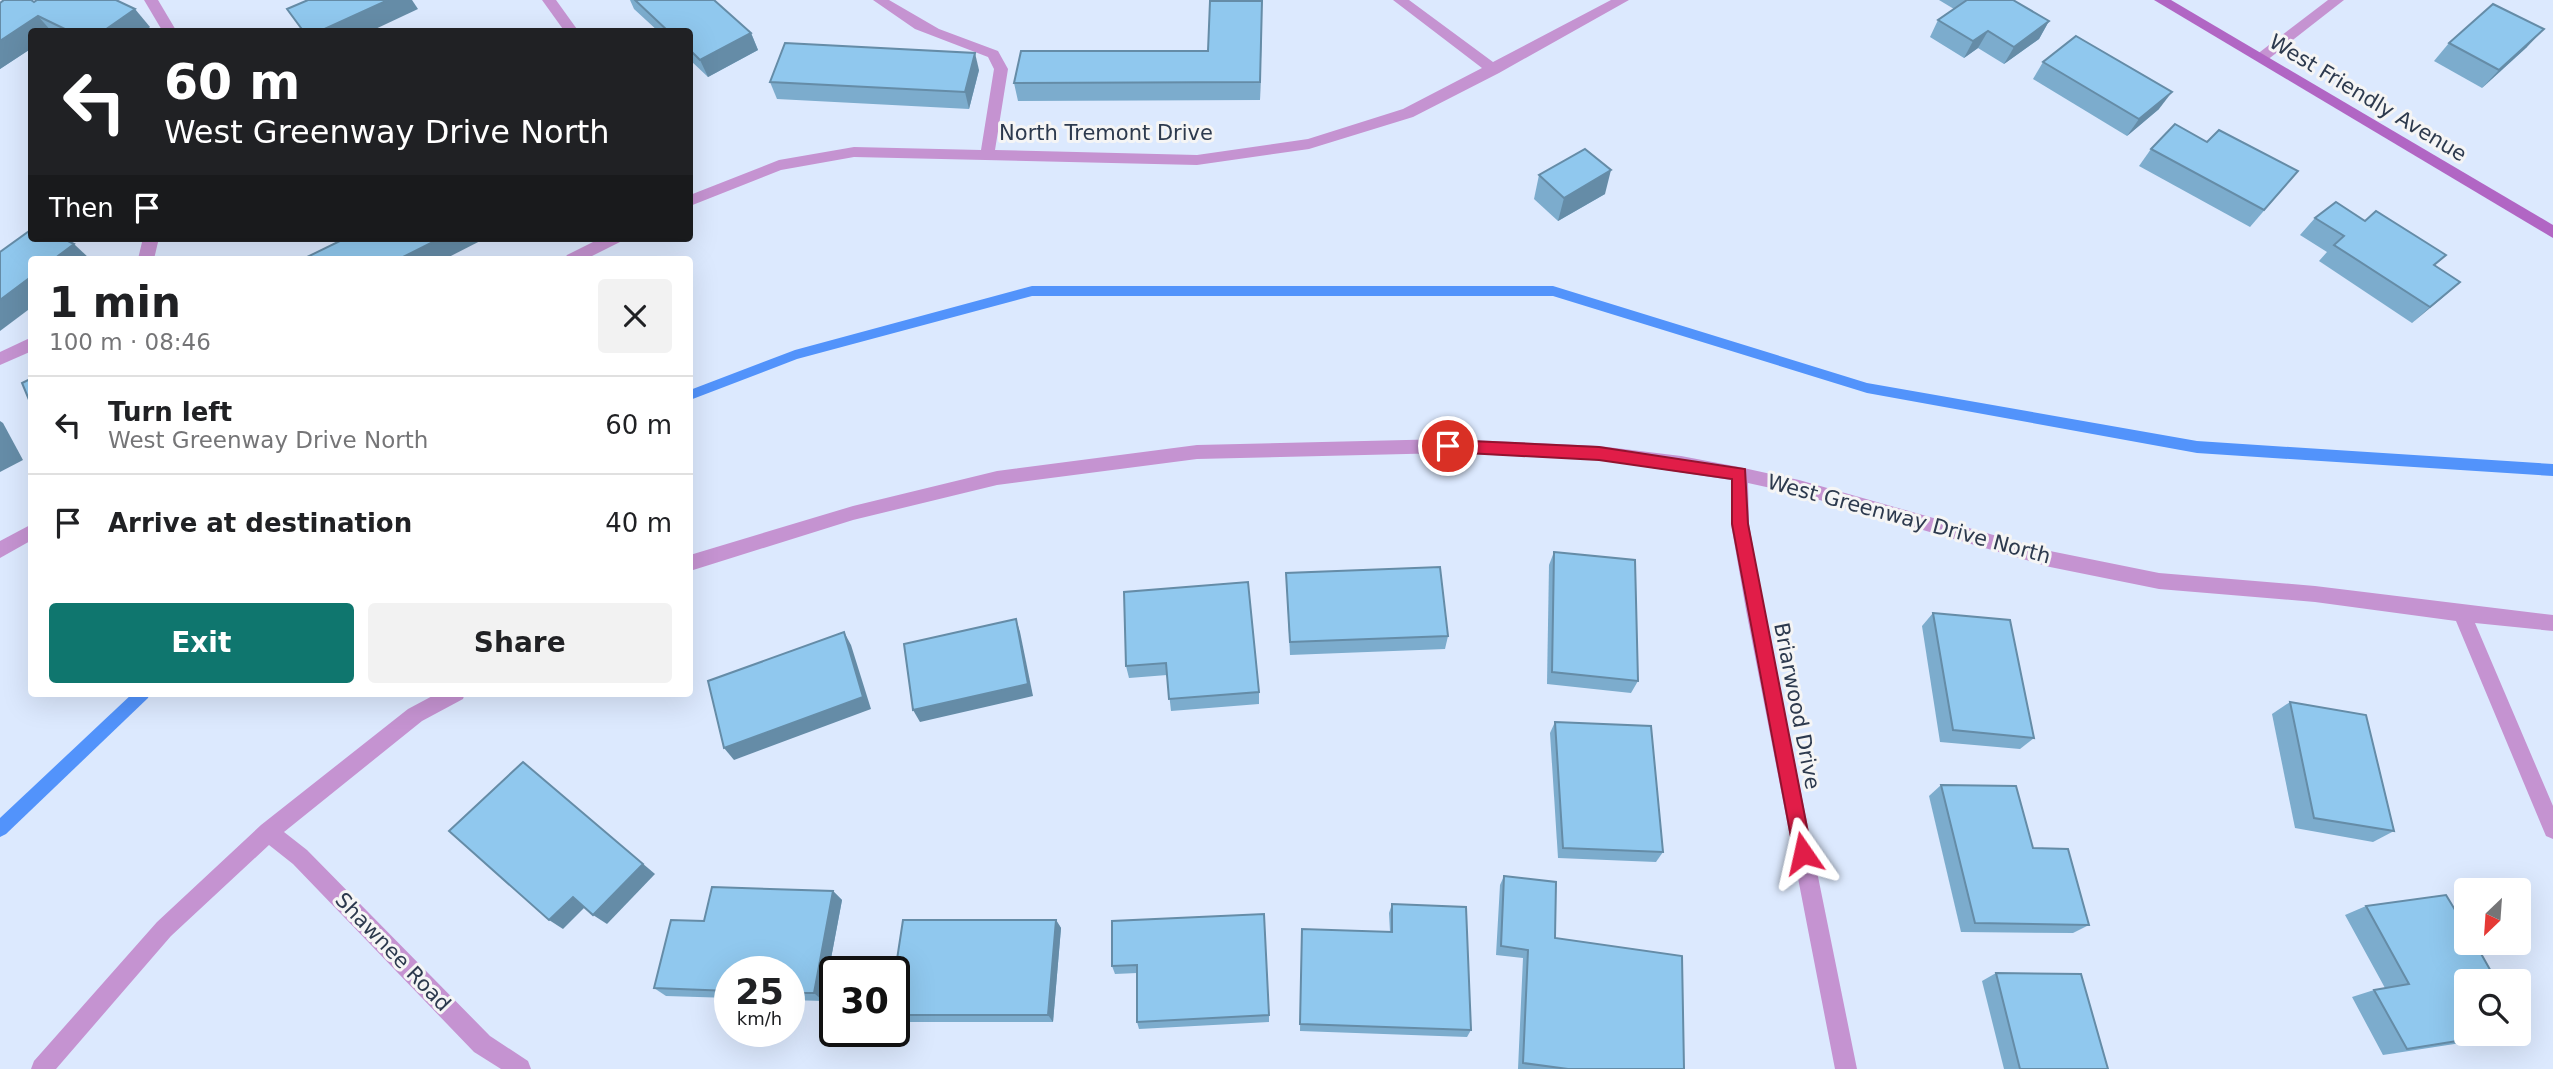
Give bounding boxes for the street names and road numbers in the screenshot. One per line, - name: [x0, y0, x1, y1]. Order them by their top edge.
- street label: West Friendly Avenue: [2265, 30, 2471, 166]
- street label: North Tremont Drive: [999, 121, 1213, 145]
- street label: West Greenway Drive North: [1765, 470, 2053, 568]
- street label: Briarwood Drive: [1769, 621, 1825, 791]
- street label: Shawnee Road: [330, 888, 456, 1016]

